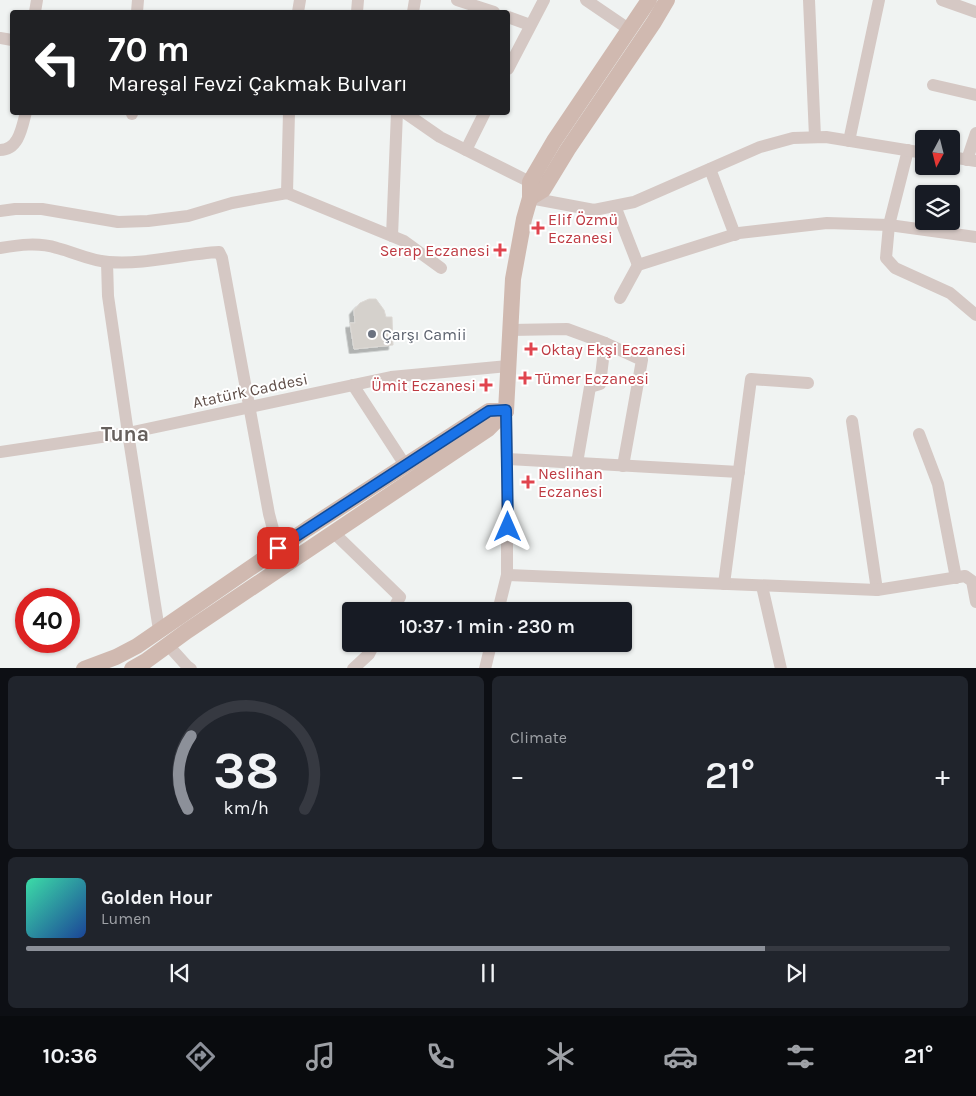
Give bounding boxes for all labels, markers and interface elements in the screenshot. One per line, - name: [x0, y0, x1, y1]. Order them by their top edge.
- text: 70 m: [108, 29, 190, 70]
- icon: left: [25, 30, 90, 95]
- text: Mareşal Fevzi Çakmak Bulvarı: [108, 71, 408, 97]
- north arrow: [915, 130, 960, 175]
- map controls: [915, 130, 960, 230]
- button: layers: [915, 185, 960, 230]
- place label: Elif Özmü Eczanesi: [548, 210, 618, 247]
- marker: Elif Özmü Eczanesi: [532, 222, 544, 234]
- place label: Serap Eczanesi: [380, 241, 490, 260]
- marker: Serap Eczanesi: [494, 244, 506, 256]
- place label: Çarşı Camii: [382, 325, 467, 344]
- marker: Çarşı Camii: [366, 328, 378, 340]
- place label: Oktay Ekşi Eczanesi: [541, 340, 686, 359]
- marker: Oktay Ekşi Eczanesi: [525, 343, 537, 355]
- street label: Atatürk Caddesi: [191, 369, 309, 412]
- place label: Tümer Eczanesi: [535, 369, 649, 388]
- marker: Tümer Eczanesi: [519, 372, 531, 384]
- place label: Ümit Eczanesi: [371, 376, 476, 395]
- marker: Ümit Eczanesi: [480, 379, 492, 391]
- district label: Tuna: [101, 422, 149, 446]
- place label: Neslihan Eczanesi: [538, 464, 603, 501]
- marker: Neslihan Eczanesi: [522, 476, 534, 488]
- position arrow: [481, 500, 533, 552]
- pin: [257, 527, 299, 569]
- icon: arrive: [264, 534, 292, 562]
- speed limit sign: 40: [15, 588, 80, 653]
- text: 10:37 · 1 min · 230 m: [399, 616, 575, 638]
- text: Climate: [510, 728, 567, 747]
- text: 38: [213, 740, 279, 801]
- text: 21°: [705, 753, 755, 798]
- text: −: [510, 759, 525, 792]
- text: +: [935, 759, 950, 792]
- text: km/h: [223, 798, 269, 819]
- text: Golden Hour: [101, 887, 212, 909]
- text: Lumen: [101, 909, 151, 928]
- icon: previous: [166, 959, 194, 987]
- icon: pause: [474, 959, 502, 987]
- icon: next: [782, 959, 810, 987]
- icon: directions: [183, 1039, 218, 1074]
- icon: music: [303, 1039, 338, 1074]
- icon: phone: [423, 1039, 458, 1074]
- icon: climate: [543, 1039, 578, 1074]
- icon: car: [663, 1039, 698, 1074]
- icon: filters: [783, 1039, 818, 1074]
- text: 10:36: [43, 1043, 97, 1069]
- text: 21°: [904, 1043, 933, 1069]

